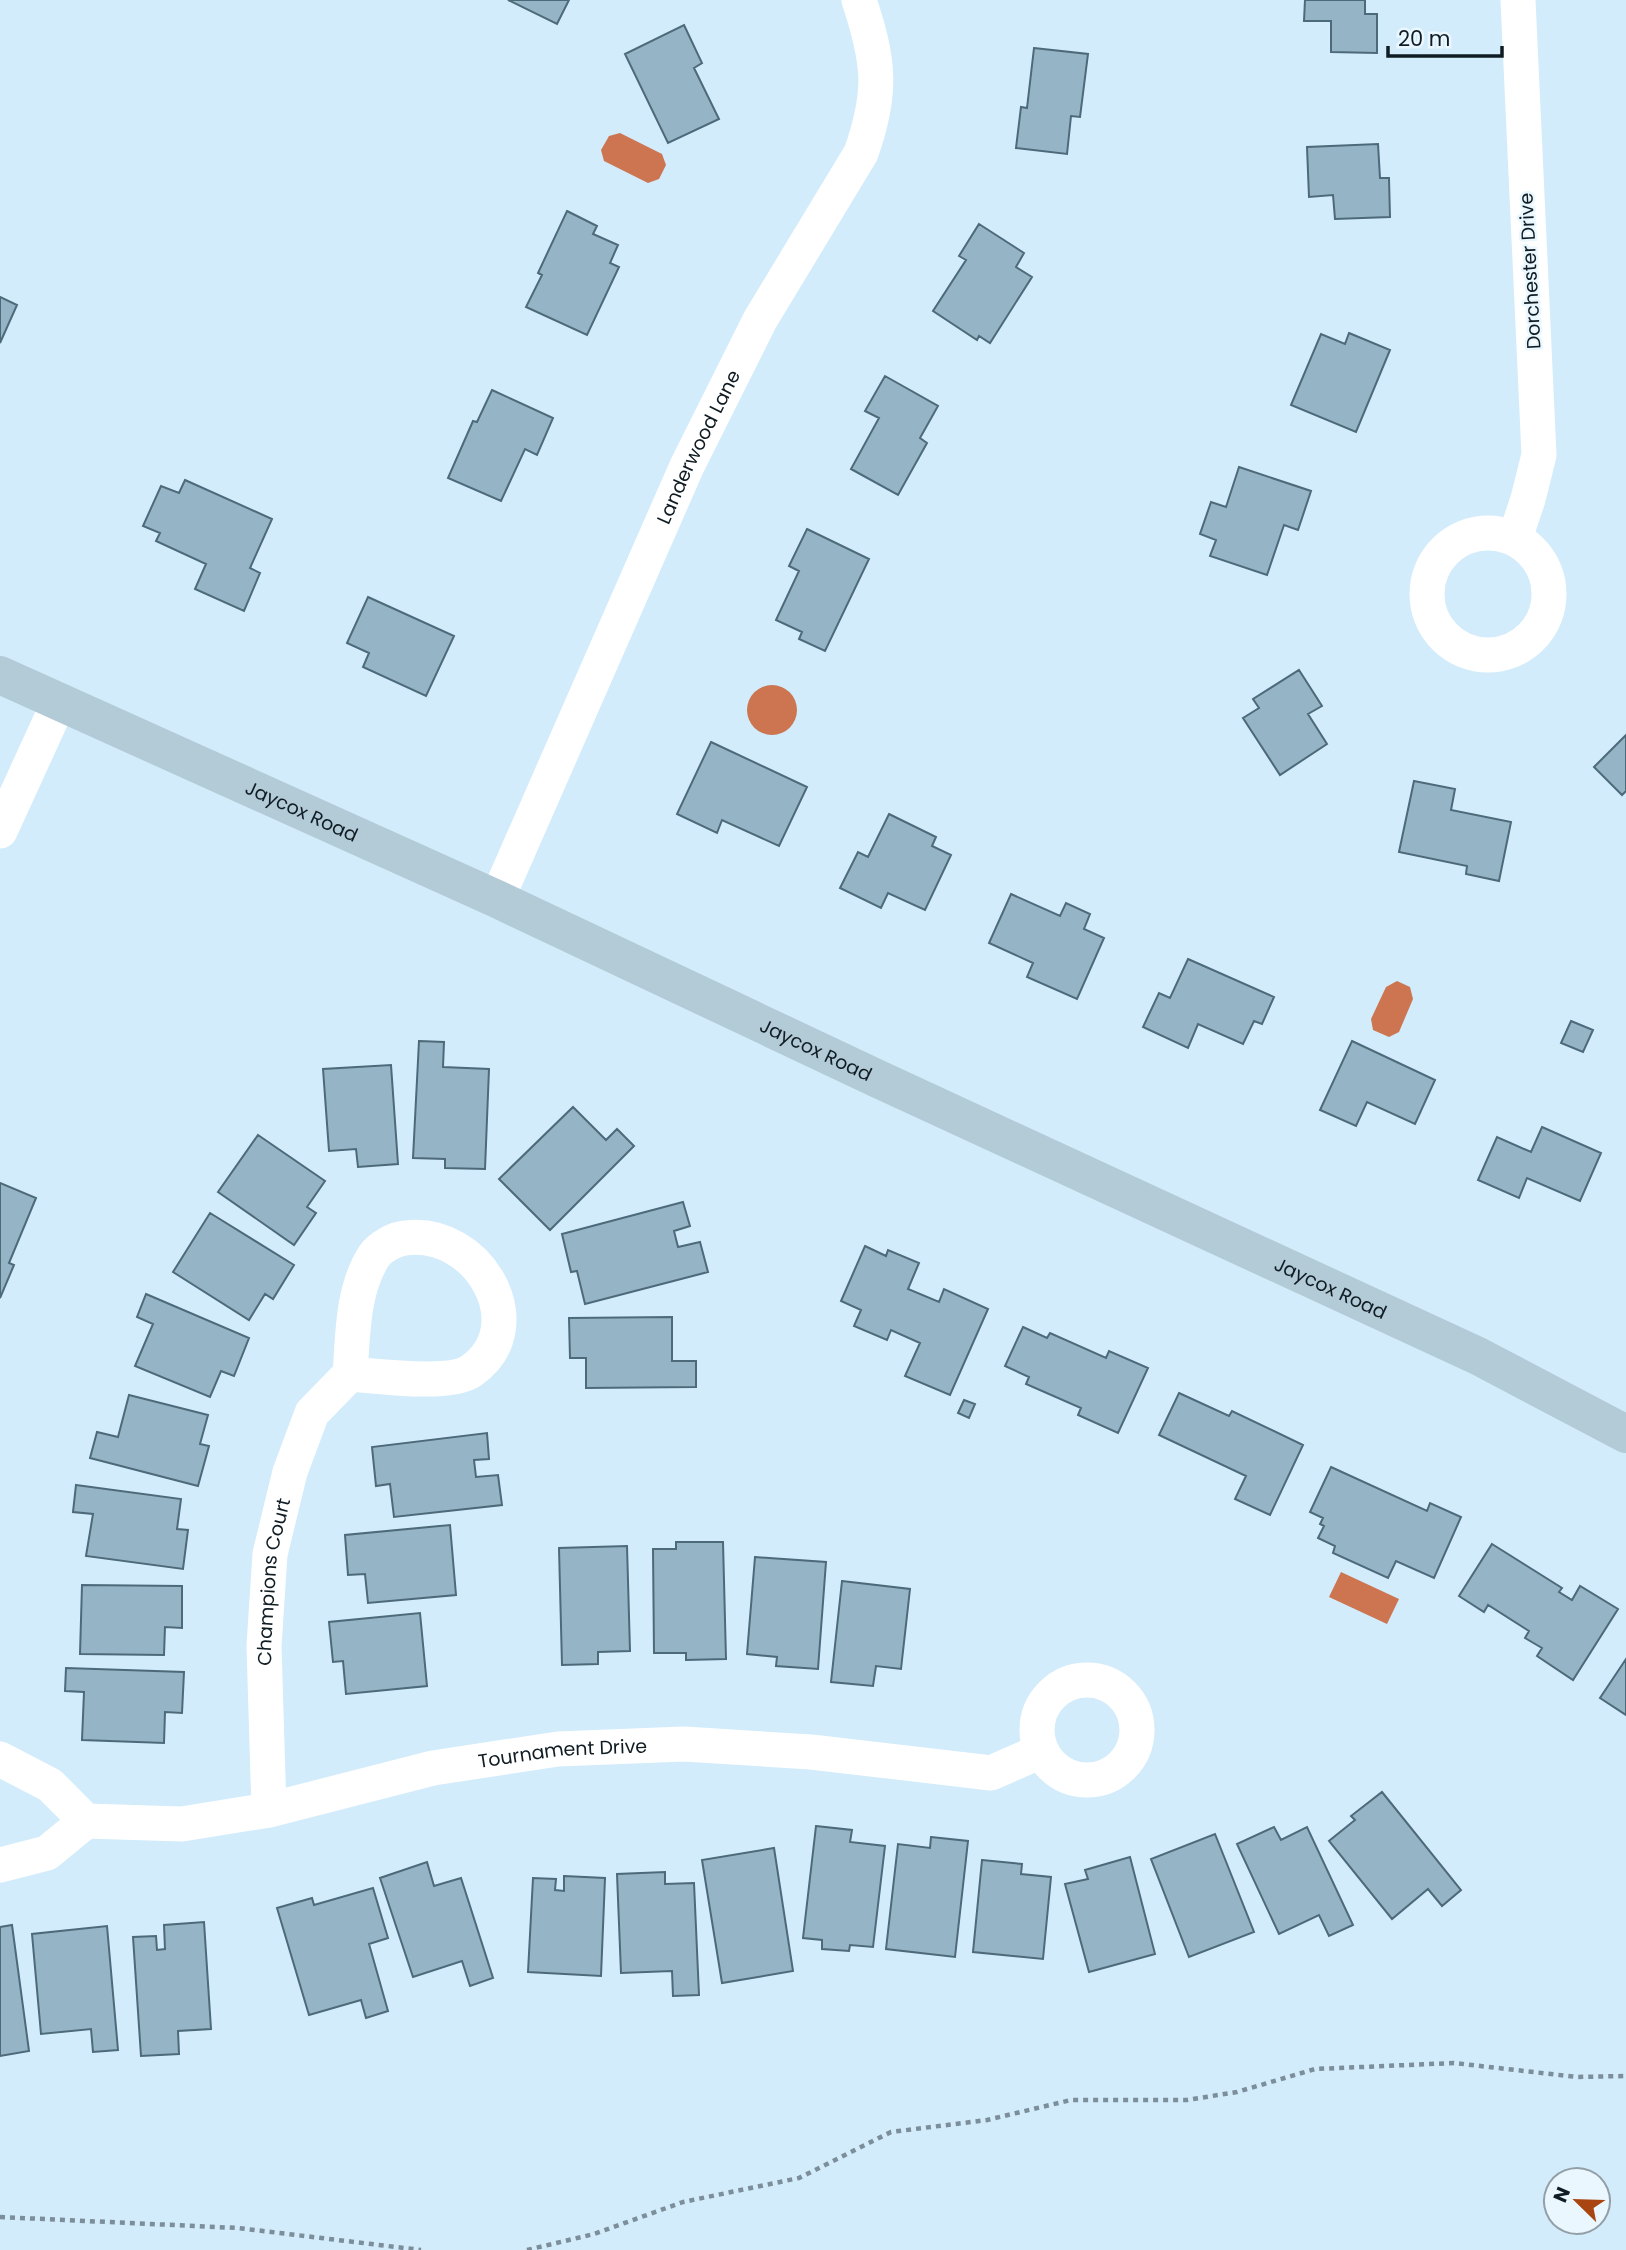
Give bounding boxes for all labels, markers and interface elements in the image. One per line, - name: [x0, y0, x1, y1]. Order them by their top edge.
- scale bar: [1388, 14, 1502, 58]
- text: 20 m: [1398, 24, 1451, 53]
- street label: Dorchester Drive: [1512, 192, 1548, 350]
- street label: Landerwood Lane: [650, 365, 747, 528]
- street label: Jaycox Road: [241, 774, 362, 848]
- street label: Jaycox Road: [756, 1012, 877, 1088]
- street label: Jaycox Road: [1270, 1250, 1391, 1326]
- street label: Champions Court: [250, 1495, 297, 1666]
- street label: Tournament Drive: [476, 1732, 648, 1774]
- north arrow: [1542, 2166, 1612, 2236]
- text: N: [1547, 2183, 1577, 2206]

